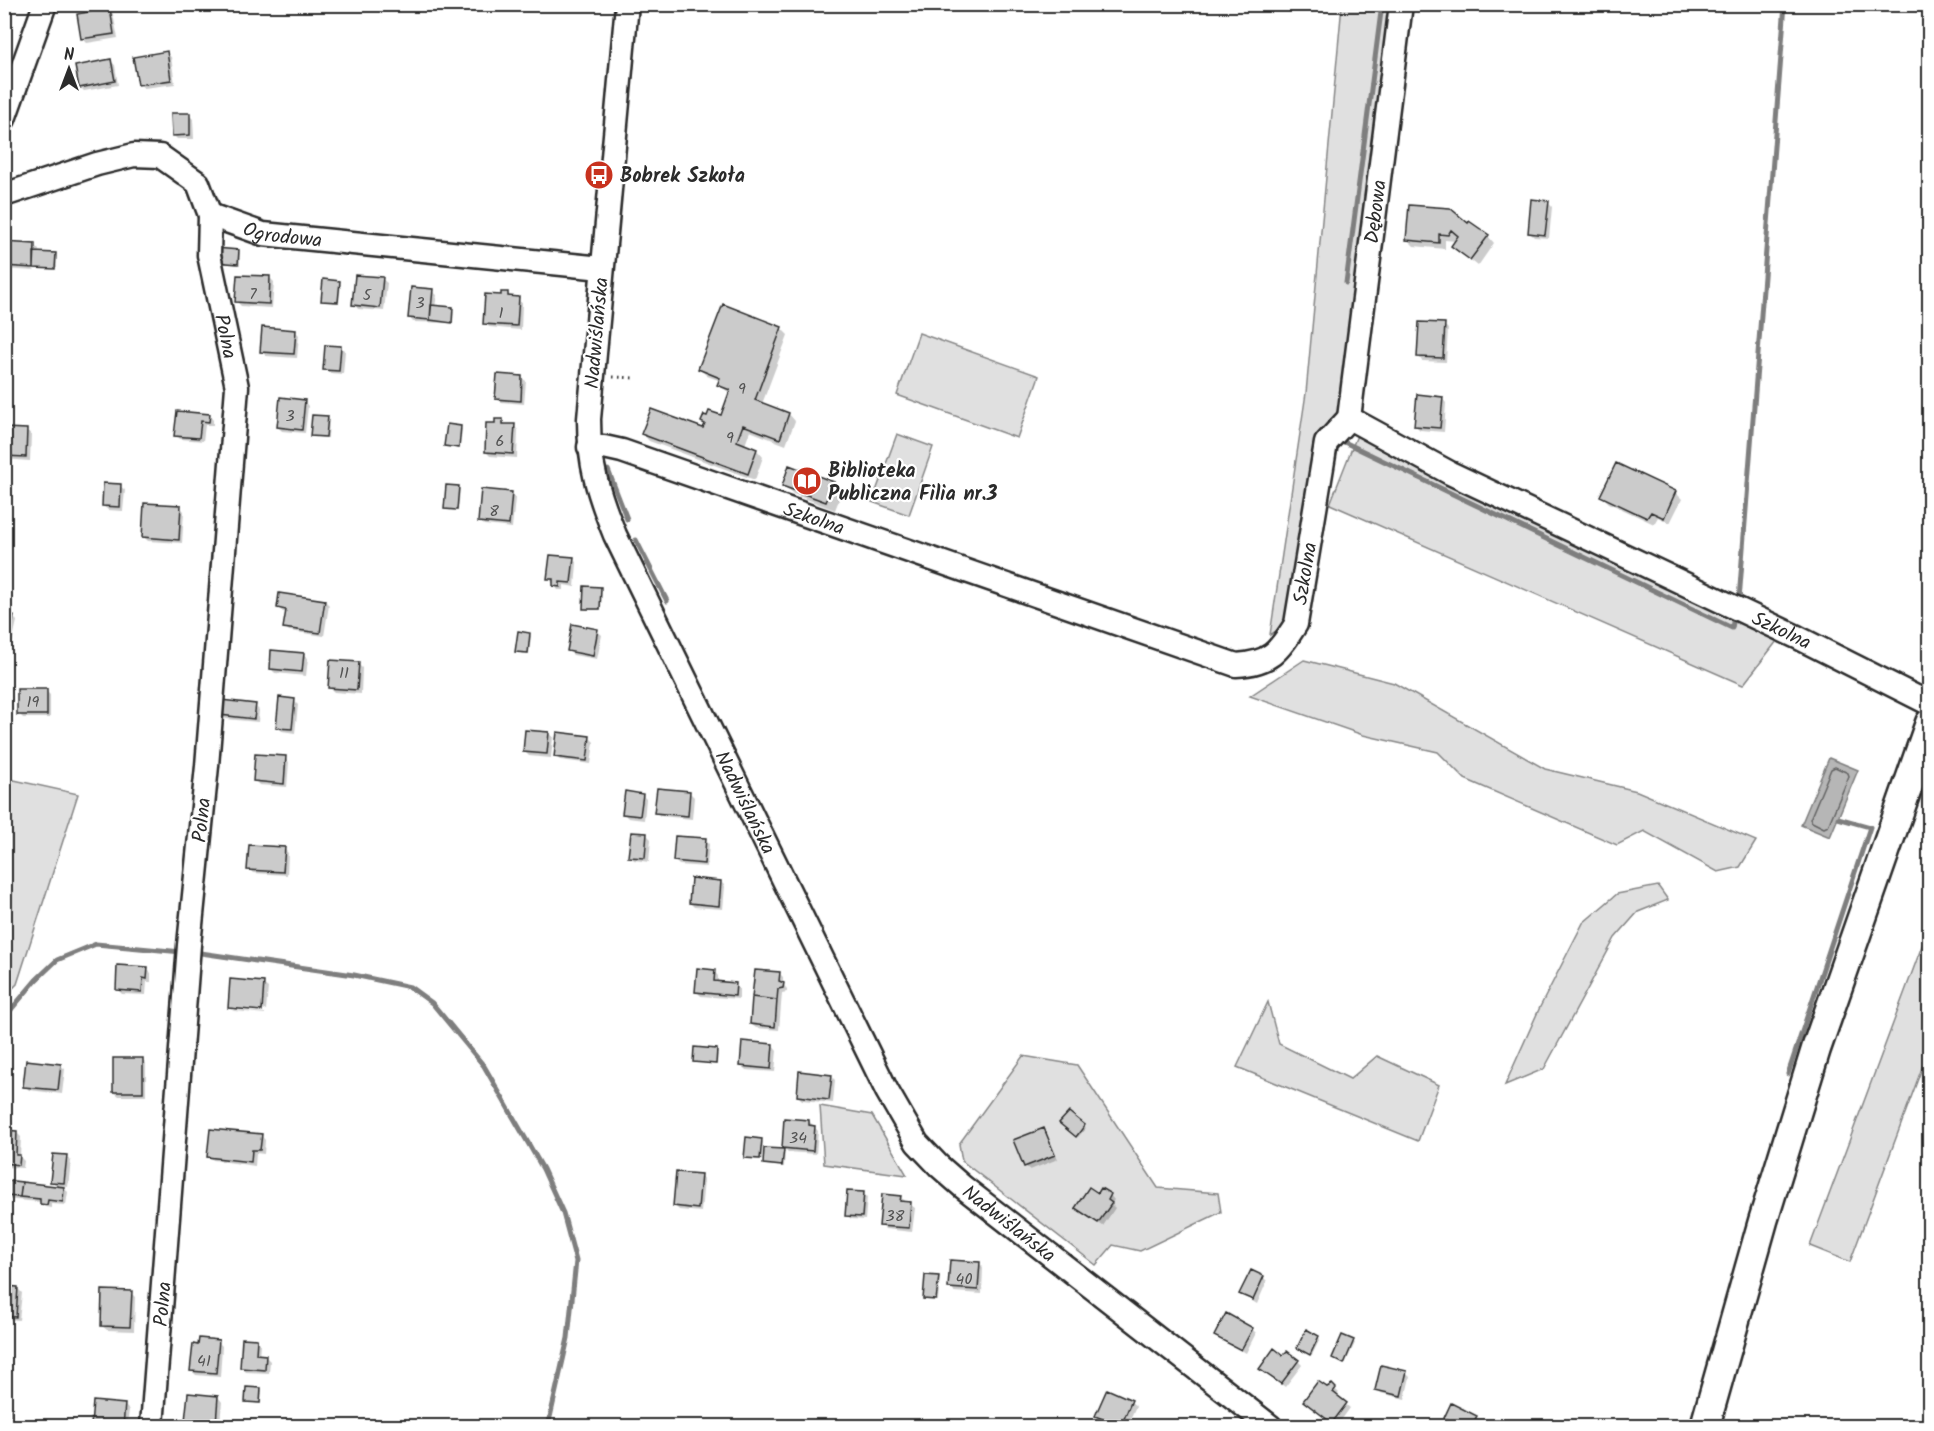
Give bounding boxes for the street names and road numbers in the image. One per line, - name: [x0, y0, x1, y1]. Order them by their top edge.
- street label: Dębowa: [1357, 178, 1397, 246]
- street label: Ogrodowa: [238, 214, 323, 258]
- street label: Nadwiślańska: [577, 276, 619, 390]
- street label: Polna: [204, 311, 245, 362]
- street label: Szkolna: [779, 494, 849, 545]
- street label: Szkolna: [1285, 540, 1327, 607]
- street label: Szkolna: [1746, 604, 1816, 660]
- street label: Nadwiślańska: [705, 746, 783, 860]
- street label: Polna: [185, 796, 221, 844]
- street label: Nadwiślańska: [954, 1178, 1062, 1272]
- street label: Polna: [146, 1280, 182, 1328]

